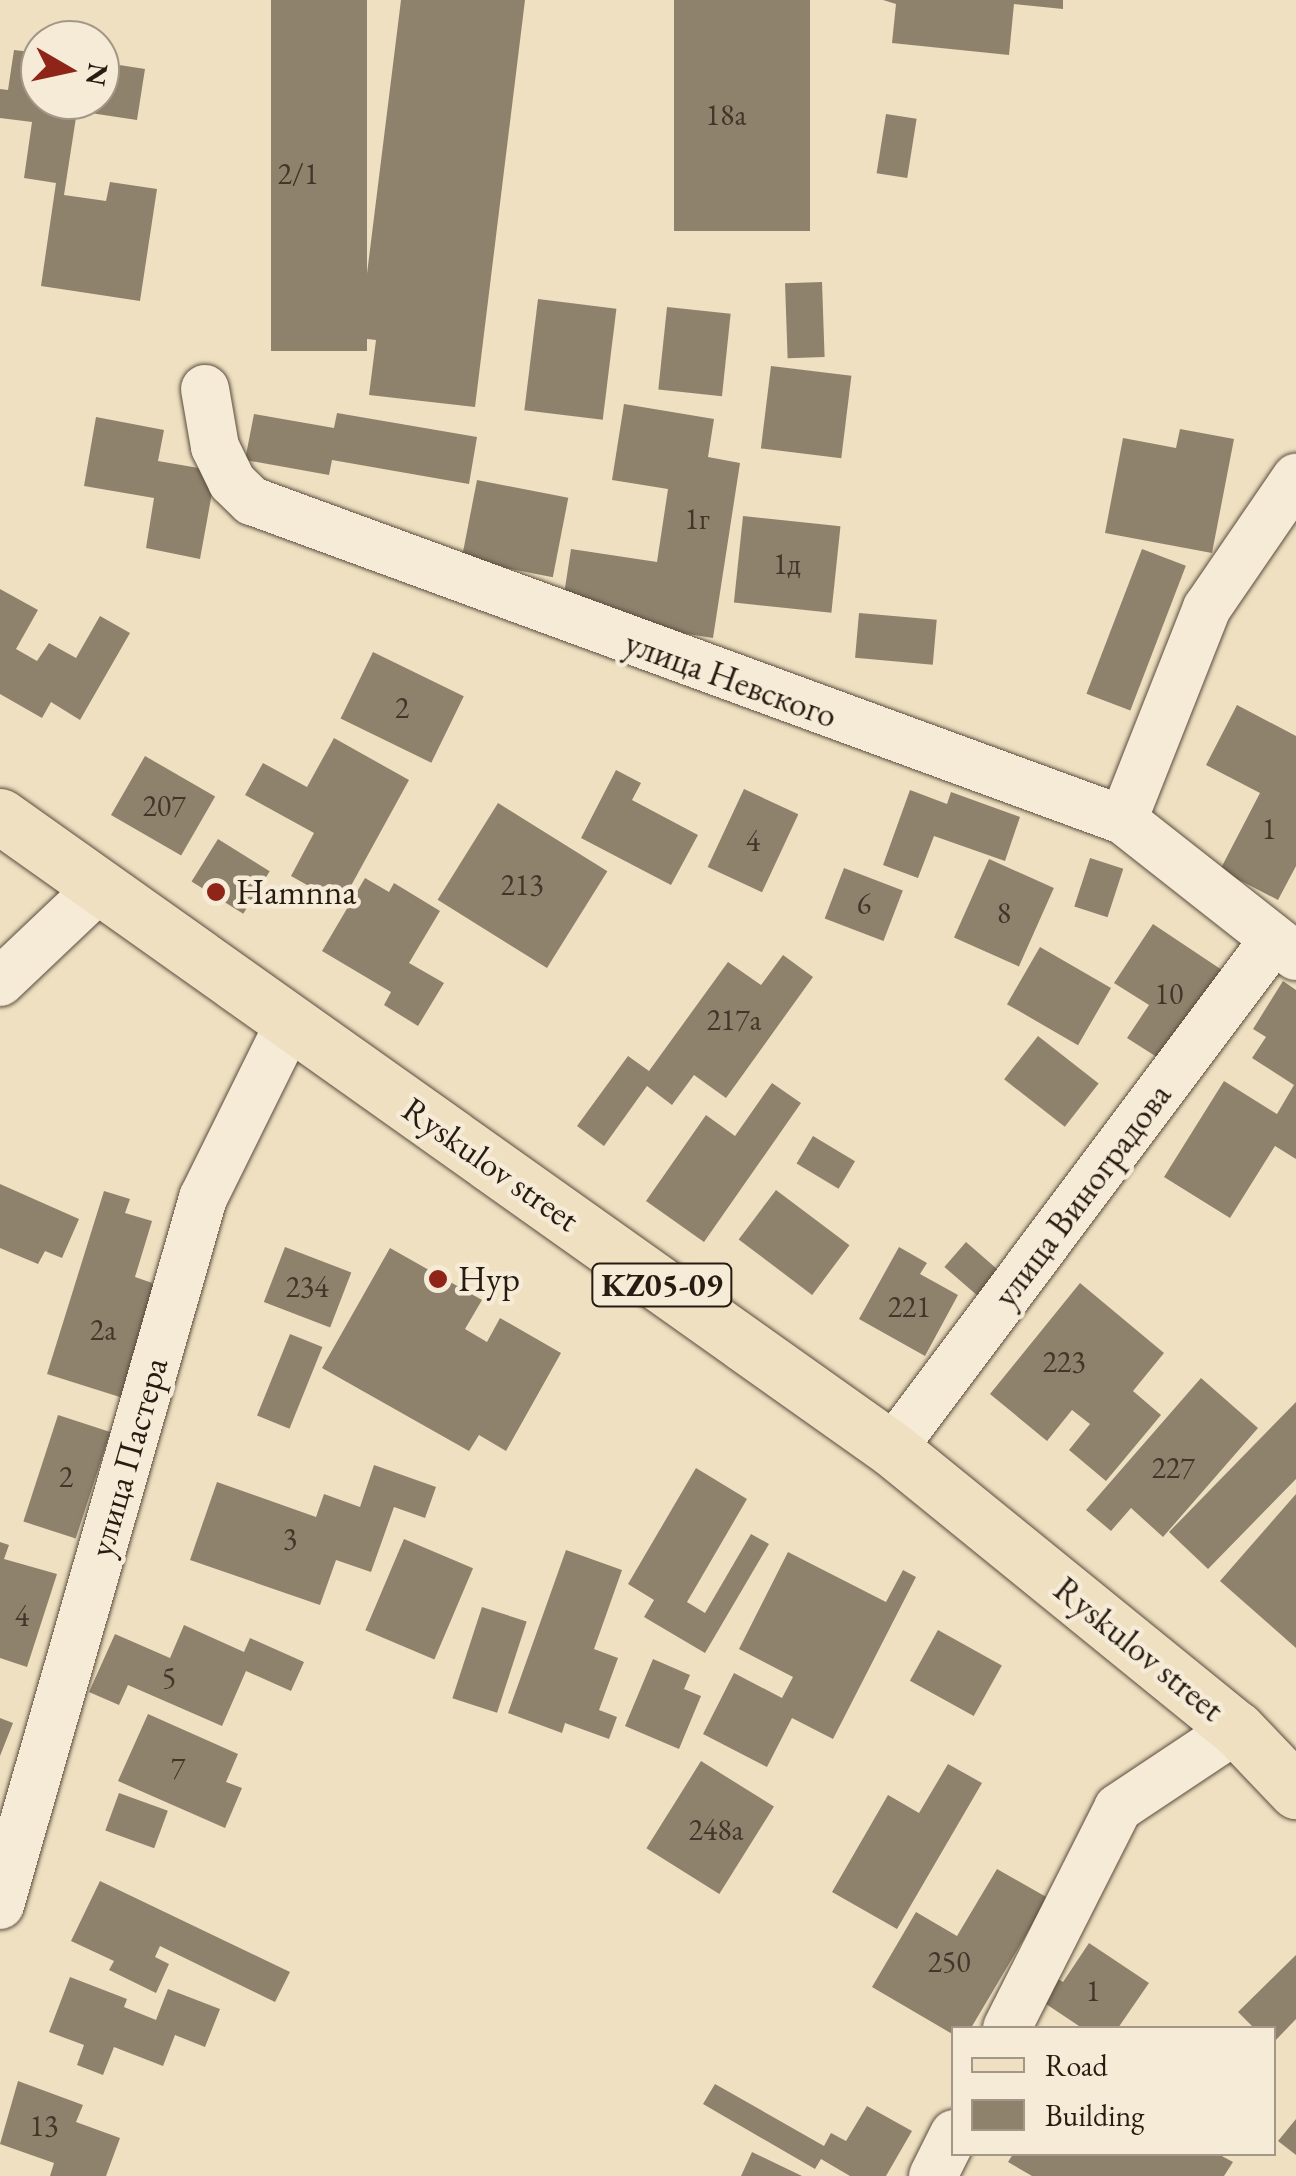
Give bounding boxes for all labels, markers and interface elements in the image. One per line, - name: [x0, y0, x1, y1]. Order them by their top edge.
- north arrow: [20, 20, 120, 120]
- text: N: [78, 60, 117, 88]
- house number: 18a: [706, 97, 746, 133]
- house number: 2/1: [278, 156, 318, 192]
- house number: 1г: [684, 501, 710, 537]
- house number: 1д: [773, 546, 801, 582]
- street label: улица Невского: [619, 621, 843, 737]
- house number: 2: [395, 690, 409, 726]
- house number: 207: [142, 788, 186, 824]
- house number: 1: [1262, 811, 1276, 847]
- house number: 4: [746, 823, 760, 859]
- house number: 213: [500, 867, 544, 903]
- place label: Hamnna: [236, 871, 356, 913]
- marker: Hamnna: [205, 881, 227, 903]
- house number: 6: [857, 886, 871, 922]
- house number: 8: [997, 895, 1011, 931]
- house number: 10: [1155, 976, 1183, 1012]
- house number: 217а: [706, 1002, 762, 1038]
- street label: улица Виноградова: [984, 1075, 1180, 1315]
- street label: Ryskulov street: [395, 1088, 587, 1240]
- place label: Hyp: [458, 1258, 520, 1300]
- road number: KZ05-09: [590, 1258, 734, 1312]
- marker: Hyp: [427, 1268, 449, 1290]
- house number: 234: [285, 1269, 329, 1305]
- house number: 221: [887, 1289, 931, 1325]
- house number: 2а: [90, 1312, 116, 1348]
- house number: 223: [1042, 1344, 1086, 1380]
- street label: улица Пастера: [80, 1353, 176, 1561]
- house number: 227: [1151, 1450, 1195, 1486]
- house number: 2: [59, 1459, 73, 1495]
- house number: 3: [283, 1521, 297, 1557]
- street label: Ryskulov street: [1046, 1568, 1232, 1730]
- house number: 4: [15, 1598, 29, 1634]
- house number: 5: [162, 1660, 176, 1696]
- house number: 7: [171, 1750, 185, 1786]
- house number: 248а: [688, 1812, 744, 1848]
- house number: 250: [927, 1944, 971, 1980]
- house number: 1: [1086, 1973, 1100, 2009]
- legend: [951, 2026, 1276, 2156]
- text: Road: [1045, 2046, 1108, 2085]
- text: Building: [1045, 2096, 1144, 2135]
- house number: 13: [30, 2108, 58, 2144]

